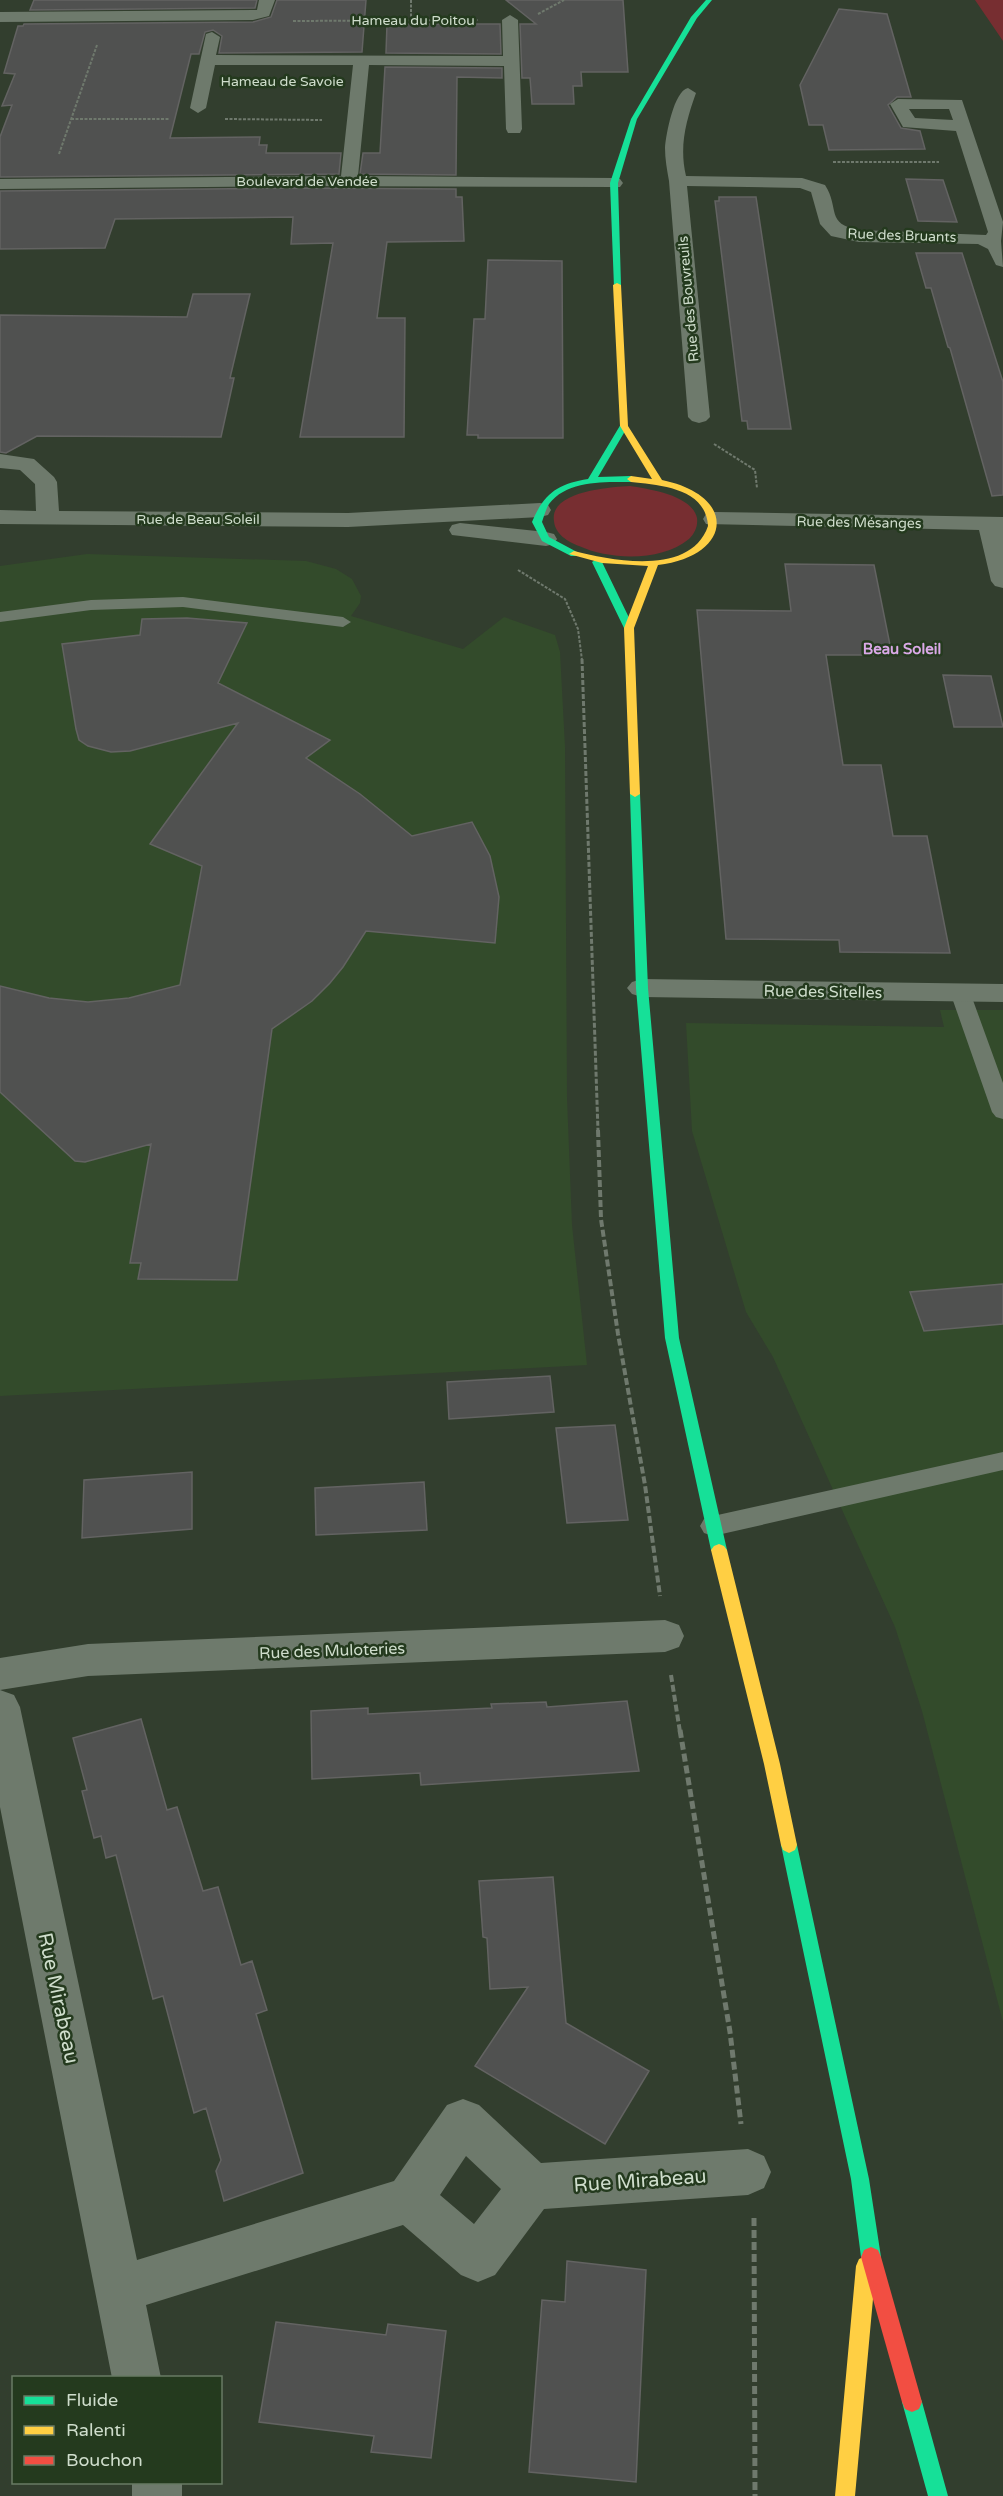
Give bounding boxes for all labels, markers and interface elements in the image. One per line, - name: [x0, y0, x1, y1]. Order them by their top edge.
- street label: Hameau du Poitou: [351, 12, 475, 29]
- street label: Hameau de Savoie: [220, 73, 344, 90]
- street label: Boulevard de Vendée: [236, 173, 378, 190]
- street label: Rue des Bruants: [847, 225, 957, 246]
- street label: Rue des Bouvreuils: [674, 235, 702, 363]
- street label: Rue de Beau Soleil: [136, 511, 260, 528]
- street label: Rue des Mésanges: [796, 513, 922, 532]
- district label: Beau Soleil: [863, 640, 941, 658]
- street label: Rue des Sitelles: [763, 981, 883, 1003]
- street label: Rue des Muloteries: [259, 1638, 405, 1664]
- street label: Rue Mirabeau: [32, 1931, 84, 2066]
- street label: Rue Mirabeau: [573, 2164, 707, 2198]
- legend: [12, 2376, 222, 2484]
- text: Fluide: [66, 2389, 118, 2411]
- text: Ralenti: [66, 2419, 126, 2441]
- text: Bouchon: [66, 2449, 143, 2471]

